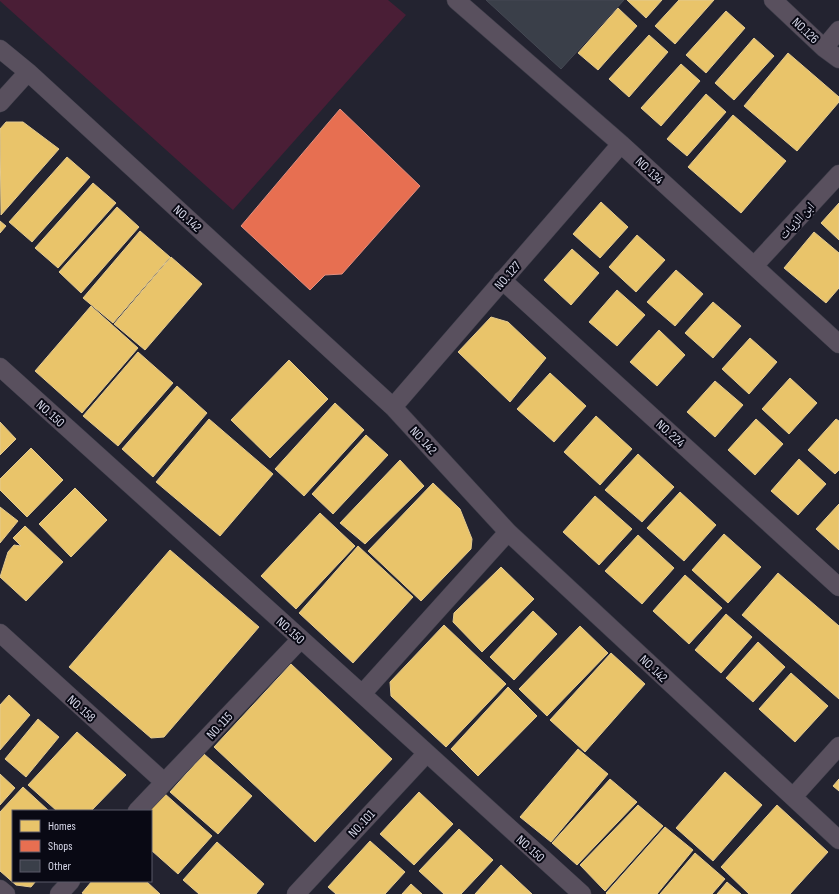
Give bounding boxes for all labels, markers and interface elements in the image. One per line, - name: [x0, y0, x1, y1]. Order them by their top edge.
- street label: NO.126: [789, 14, 822, 47]
- street label: NO. 134: [632, 154, 667, 188]
- street label: ابن الزيات: [775, 199, 818, 243]
- street label: NO. 142: [170, 202, 205, 236]
- street label: NO. 127: [491, 258, 525, 293]
- street label: NO. 150: [33, 397, 68, 431]
- street label: NO. 224: [653, 417, 688, 451]
- street label: NO. 142: [406, 423, 440, 458]
- street label: NO. 150: [273, 614, 308, 648]
- street label: NO. 142: [636, 652, 671, 686]
- street label: NO. 158: [64, 692, 99, 726]
- street label: NO. 115: [203, 709, 236, 743]
- street label: NO. 101: [345, 806, 379, 841]
- legend: [12, 810, 152, 882]
- text: Homes: [48, 819, 76, 834]
- street label: NO. 150: [513, 832, 548, 866]
- text: Shops: [48, 839, 73, 854]
- text: Other: [48, 859, 72, 874]

